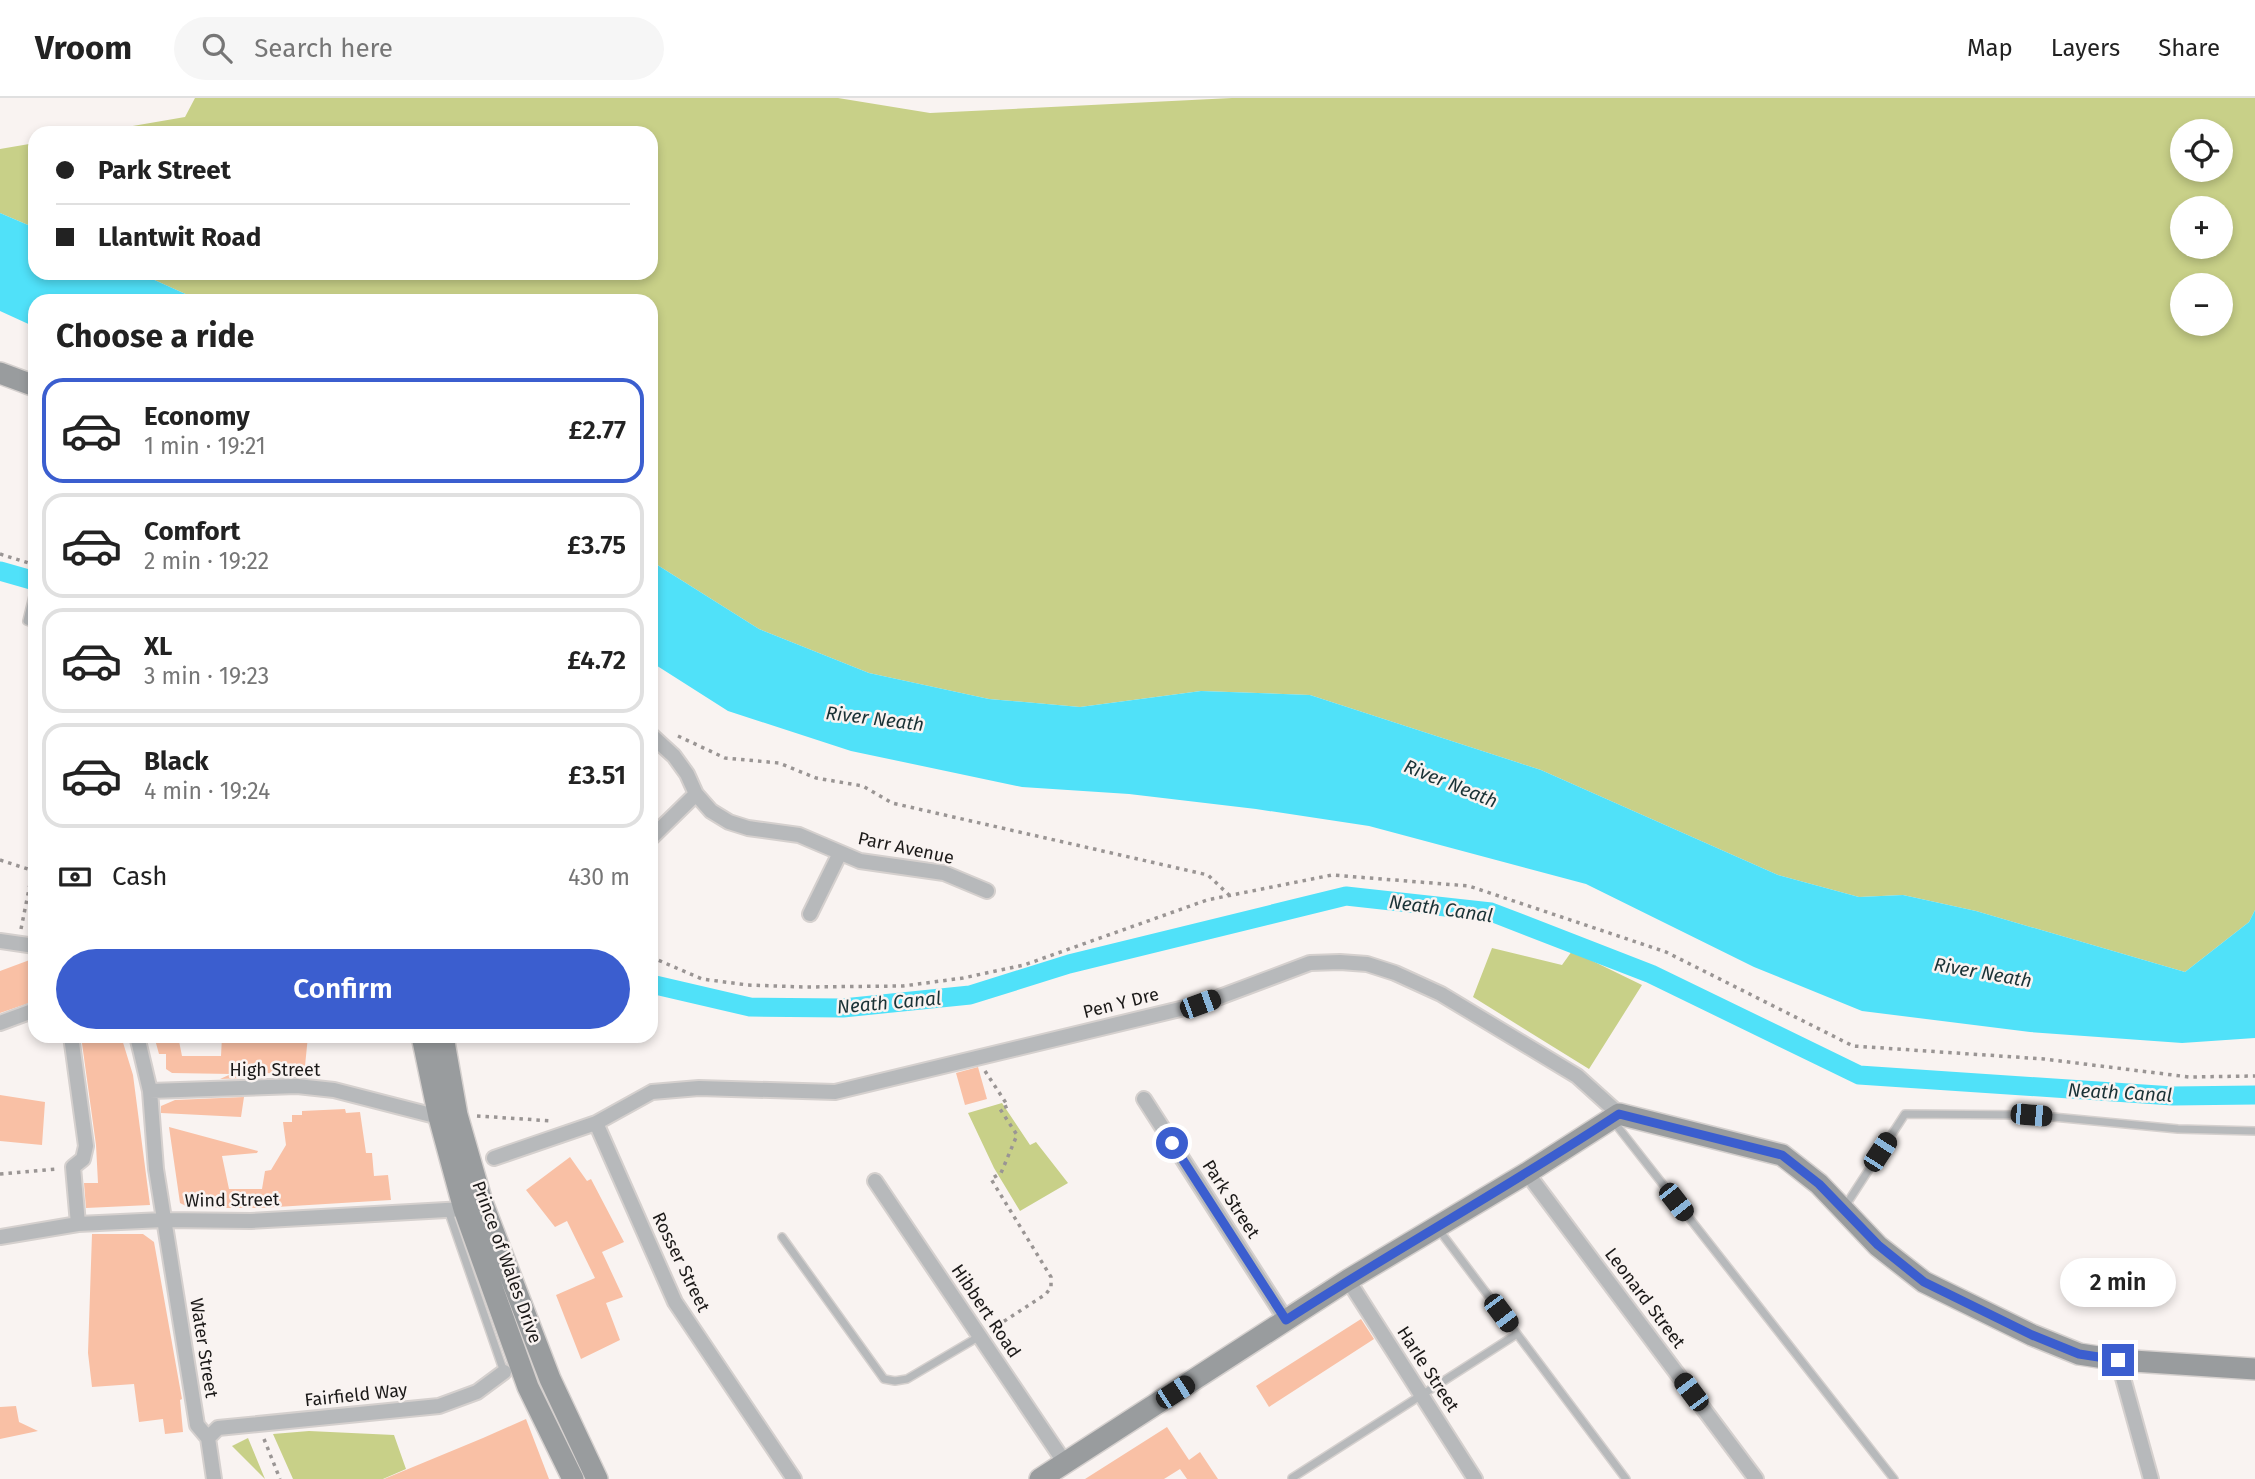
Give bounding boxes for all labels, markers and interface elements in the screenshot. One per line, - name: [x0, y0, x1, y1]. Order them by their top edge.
- search box: [174, 17, 664, 80]
- text: Vroom: [35, 28, 132, 68]
- icon: search: [198, 29, 236, 67]
- text: Search here: [254, 33, 393, 64]
- text: Map: [1967, 34, 2013, 62]
- text: Layers: [2051, 34, 2120, 62]
- text: Share: [2158, 34, 2220, 62]
- map controls: [2170, 119, 2233, 336]
- button: locate: [2170, 119, 2233, 182]
- text: Park Street: [98, 155, 231, 186]
- button: +: [2170, 196, 2233, 259]
- text: Llantwit Road: [98, 222, 261, 253]
- button: −: [2170, 273, 2233, 336]
- text: Choose a ride: [56, 317, 254, 355]
- icon: car: [60, 399, 123, 462]
- text: Economy: [144, 401, 250, 432]
- text: £2.77: [569, 415, 626, 446]
- text: 1 min · 19:21: [144, 432, 266, 460]
- icon: car: [60, 514, 123, 577]
- text: Comfort: [144, 516, 240, 547]
- text: £3.75: [567, 530, 626, 561]
- text: 2 min · 19:22: [144, 547, 269, 575]
- icon: car: [60, 629, 123, 692]
- text: XL: [144, 631, 172, 662]
- text: £4.72: [567, 645, 626, 676]
- text: 3 min · 19:23: [144, 662, 269, 690]
- water label: River Neath: [824, 701, 925, 736]
- icon: car: [60, 744, 123, 807]
- text: Black: [144, 746, 209, 777]
- water label: River Neath: [1401, 754, 1501, 813]
- text: £3.51: [568, 760, 626, 791]
- text: 4 min · 19:24: [144, 777, 270, 805]
- street label: Parr Avenue: [856, 827, 956, 869]
- icon: cash: [56, 858, 94, 896]
- text: Cash: [112, 861, 168, 892]
- text: 430 m: [568, 863, 630, 891]
- water label: Neath Canal: [1388, 890, 1494, 927]
- button: Confirm: [56, 949, 630, 1029]
- water label: River Neath: [1932, 953, 2034, 992]
- street label: Pen Y Dre: [1081, 983, 1161, 1023]
- water label: Neath Canal: [836, 986, 942, 1019]
- car: [1177, 987, 1224, 1021]
- street label: High Street: [230, 1059, 321, 1081]
- water label: Neath Canal: [2067, 1078, 2173, 1107]
- car: [2010, 1103, 2053, 1127]
- route start: [1156, 1127, 1188, 1159]
- car: [1860, 1129, 1901, 1175]
- street label: Park Street: [1198, 1156, 1265, 1243]
- street label: Prince of Wales Drive: [467, 1178, 547, 1346]
- car: [1655, 1179, 1698, 1225]
- street label: Wind Street: [184, 1188, 280, 1212]
- street label: Rosser Street: [647, 1209, 715, 1316]
- street label: Leonard Street: [1600, 1243, 1690, 1353]
- callout: 2 min: [2060, 1258, 2176, 1308]
- street label: Hibbert Road: [947, 1260, 1025, 1362]
- text: 2 min: [2090, 1268, 2146, 1296]
- car: [1480, 1290, 1523, 1336]
- street label: Water Street: [185, 1297, 223, 1400]
- street label: Harle Street: [1392, 1322, 1464, 1416]
- route end: [2102, 1344, 2134, 1376]
- car: [1670, 1369, 1713, 1415]
- car: [1152, 1372, 1199, 1412]
- street label: Fairfield Way: [304, 1379, 409, 1411]

